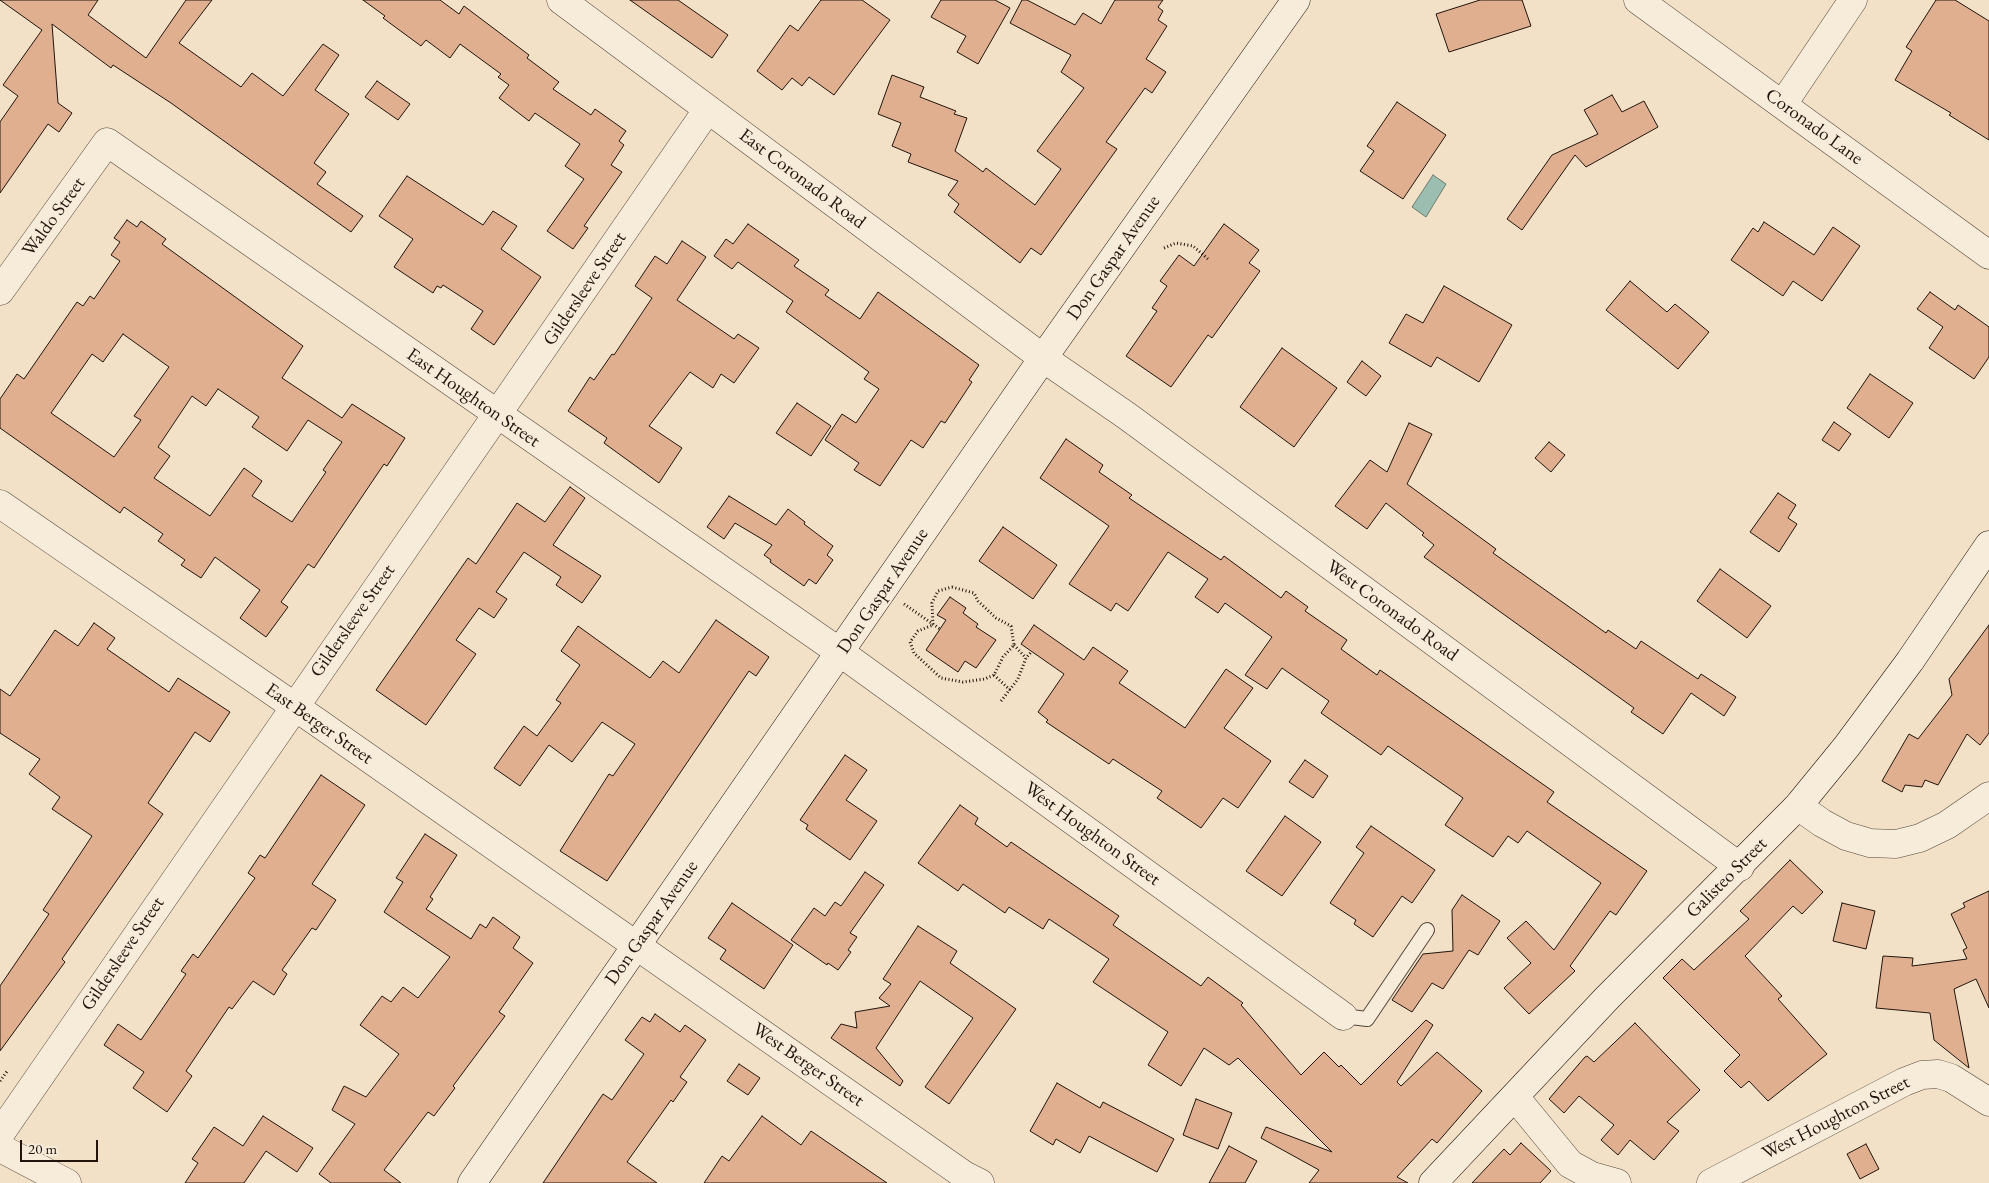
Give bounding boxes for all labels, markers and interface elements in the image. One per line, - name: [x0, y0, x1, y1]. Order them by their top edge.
- street label: Coronado Lane: [1761, 84, 1867, 170]
- street label: East Coronado Road: [734, 124, 870, 234]
- street label: Waldo Street: [18, 173, 90, 261]
- street label: Don Gaspar Avenue: [1063, 191, 1165, 325]
- street label: Gildersleeve Street: [538, 228, 632, 350]
- street label: East Houghton Street: [402, 343, 544, 453]
- street label: Don Gaspar Avenue: [832, 524, 934, 658]
- street label: West Coronado Road: [1322, 555, 1462, 667]
- street label: Gildersleeve Street: [306, 560, 400, 682]
- street label: East Berger Street: [261, 678, 377, 770]
- street label: West Houghton Street: [1020, 777, 1164, 891]
- street label: Galisteo Street: [1682, 833, 1772, 923]
- street label: Don Gaspar Avenue: [601, 856, 703, 990]
- street label: Gildersleeve Street: [76, 893, 170, 1015]
- street label: West Berger Street: [748, 1018, 868, 1112]
- street label: West Houghton Street: [1758, 1071, 1914, 1165]
- scale bar: [22, 1130, 100, 1162]
- text: 20 m: [28, 1139, 57, 1158]

